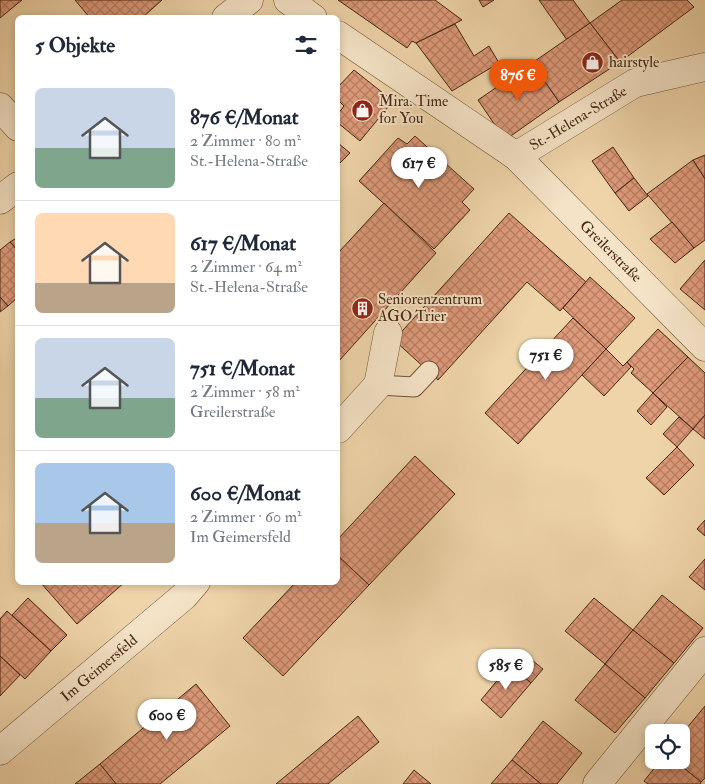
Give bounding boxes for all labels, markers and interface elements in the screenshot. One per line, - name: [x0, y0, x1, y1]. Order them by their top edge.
- icon: filters: [292, 31, 320, 59]
- text: 5 Objekte: [35, 32, 115, 59]
- shop icon: hairstyle: [581, 50, 605, 74]
- place label: hairstyle: [609, 53, 659, 72]
- pin: 876 €: [483, 58, 553, 101]
- text: 876 €: [500, 65, 536, 85]
- street label: St.-Helena-Straße: [526, 82, 631, 155]
- place label: Mira. Time for You: [379, 92, 448, 128]
- shop icon: Mira. Time for You: [351, 98, 375, 122]
- text: 876 €/Monat: [190, 104, 299, 131]
- icon: home: [75, 108, 135, 168]
- text: 2 Zimmer · 80 m²: [190, 131, 301, 151]
- pin: 617 €: [384, 146, 454, 189]
- text: St.-Helena-Straße: [190, 151, 308, 171]
- text: 617 €: [402, 153, 436, 173]
- street label: Greilerstraße: [576, 216, 646, 286]
- text: 617 €/Monat: [190, 230, 296, 257]
- icon: home: [75, 233, 135, 293]
- text: 2 Zimmer · 64 m²: [190, 257, 302, 277]
- text: St.-Helena-Straße: [190, 277, 308, 297]
- place label: Seniorenzentrum AGO Trier: [377, 290, 482, 326]
- building icon: Seniorenzentrum AGO Trier: [350, 296, 374, 320]
- pin: 751 €: [511, 338, 581, 381]
- text: 751 €: [530, 345, 562, 365]
- text: 751 €/Monat: [190, 355, 295, 382]
- icon: home: [75, 358, 135, 418]
- text: 2 Zimmer · 58 m²: [190, 382, 300, 402]
- text: Greilerstraße: [190, 402, 276, 422]
- text: 600 €/Monat: [190, 480, 301, 507]
- icon: home: [75, 483, 135, 543]
- text: 2 Zimmer · 60 m²: [190, 507, 302, 527]
- text: Im Geimersfeld: [190, 527, 291, 547]
- street label: Im Geimersfeld: [57, 630, 142, 706]
- pin: 585 €: [471, 648, 541, 691]
- text: 585 €: [489, 655, 523, 675]
- pin: 600 €: [132, 698, 202, 741]
- text: 600 €: [148, 705, 186, 725]
- map controls: [645, 724, 690, 769]
- button: locate: [645, 724, 690, 769]

